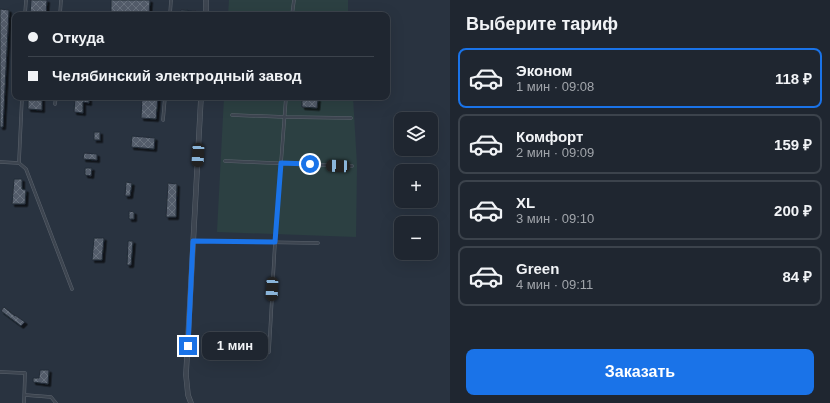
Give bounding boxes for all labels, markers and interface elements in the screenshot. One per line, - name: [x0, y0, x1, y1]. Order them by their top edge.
- text: Выберите тариф: [466, 14, 618, 34]
- text: Откуда: [52, 29, 104, 46]
- icon: car: [468, 60, 504, 96]
- text: Эконом: [516, 62, 572, 79]
- text: Челябинский электродный завод: [52, 67, 302, 84]
- text: 118 ₽: [775, 70, 812, 87]
- text: 1 мин · 09:08: [516, 79, 594, 94]
- map controls: [394, 112, 438, 260]
- button: layers: [394, 112, 438, 156]
- icon: car: [468, 126, 504, 162]
- text: Комфорт: [516, 128, 583, 145]
- text: 159 ₽: [774, 136, 812, 153]
- car: [191, 143, 205, 167]
- text: 2 мин · 09:09: [516, 145, 594, 160]
- route start: [301, 155, 319, 173]
- car: [326, 160, 350, 172]
- button: +: [394, 164, 438, 208]
- icon: car: [468, 192, 504, 228]
- text: XL: [516, 194, 535, 211]
- text: 200 ₽: [774, 202, 812, 219]
- text: 3 мин · 09:10: [516, 211, 594, 226]
- button: −: [394, 216, 438, 260]
- icon: car: [468, 258, 504, 294]
- text: Green: [516, 260, 559, 277]
- text: 84 ₽: [782, 268, 812, 285]
- car: [265, 277, 279, 301]
- text: 4 мин · 09:11: [516, 277, 593, 292]
- callout: 1 мин: [202, 332, 268, 360]
- route end: [179, 337, 197, 355]
- text: 1 мин: [217, 338, 253, 353]
- button: Заказать: [466, 349, 814, 395]

